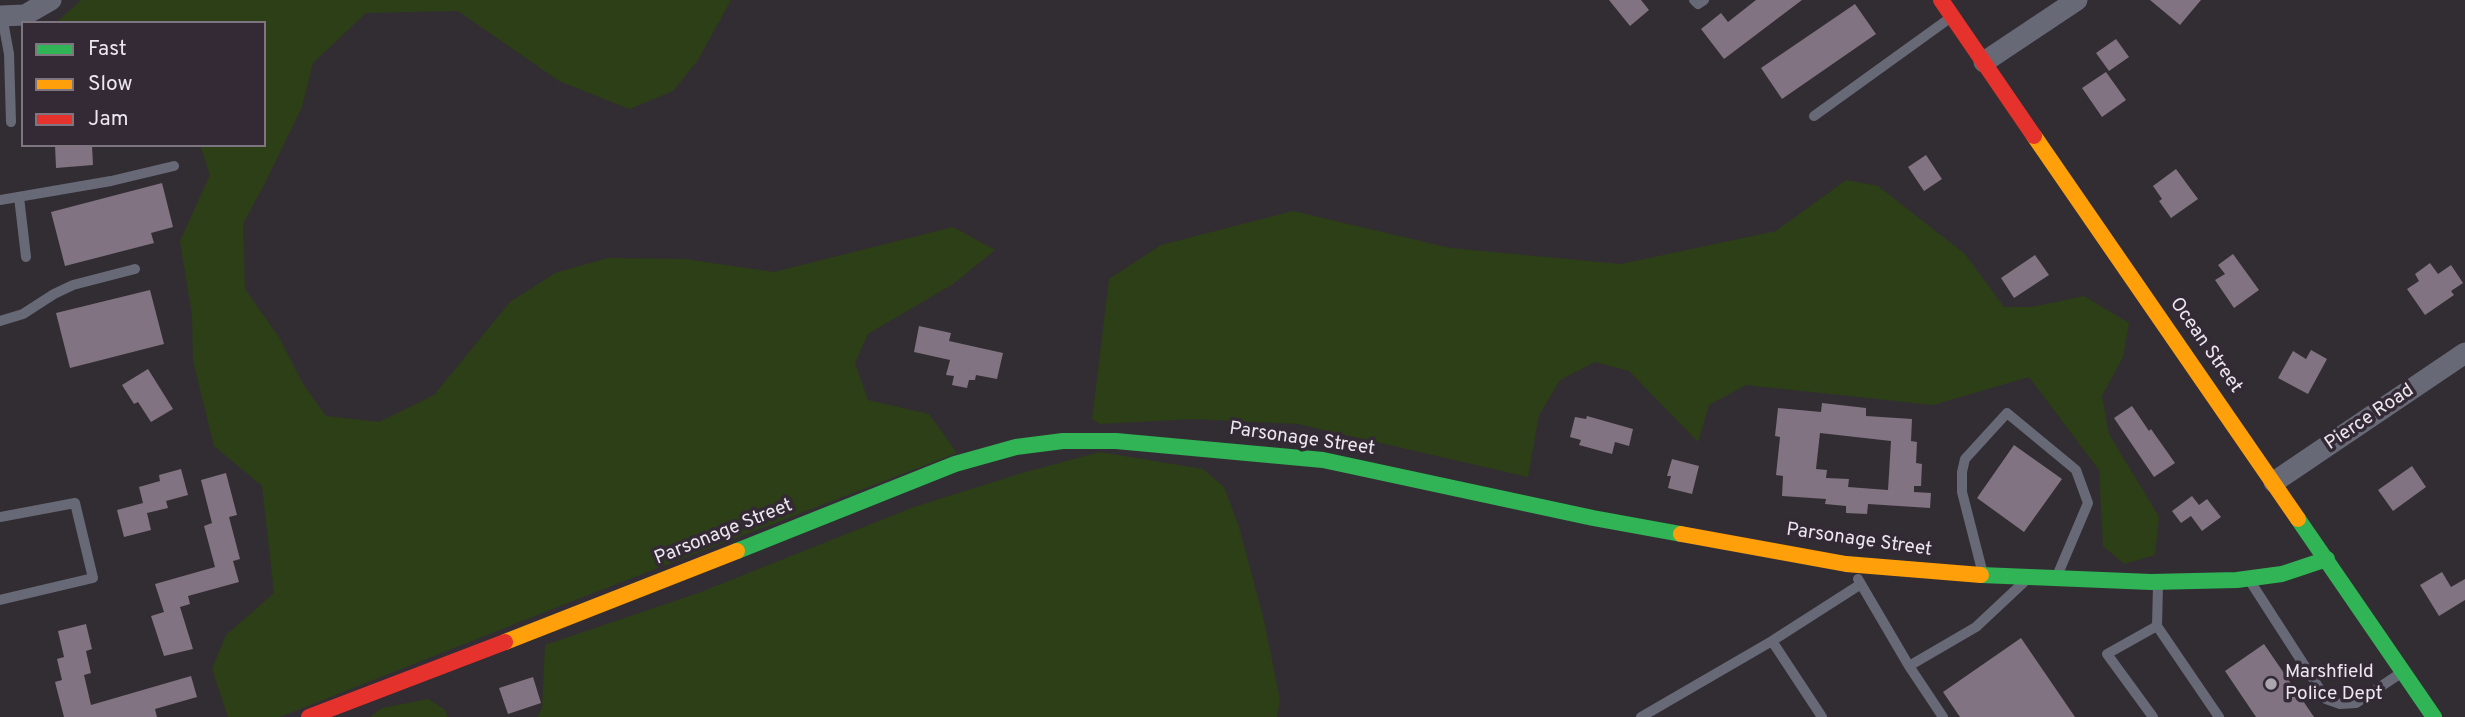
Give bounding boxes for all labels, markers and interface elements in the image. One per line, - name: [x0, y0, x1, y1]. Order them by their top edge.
- legend: [21, 21, 266, 147]
- text: Fast: [88, 36, 127, 63]
- text: Slow: [88, 71, 133, 98]
- text: Jam: [88, 106, 129, 133]
- street label: Ocean Street: [2164, 294, 2246, 398]
- street label: Pierce Road: [2321, 380, 2419, 456]
- street label: Parsonage Street: [1228, 418, 1376, 462]
- street label: Parsonage Street: [652, 495, 796, 571]
- street label: Parsonage Street: [1785, 519, 1933, 563]
- place label: Marshfield Police Dept: [2285, 662, 2383, 706]
- marker: Marshfield Police Dept: [2263, 676, 2279, 692]

